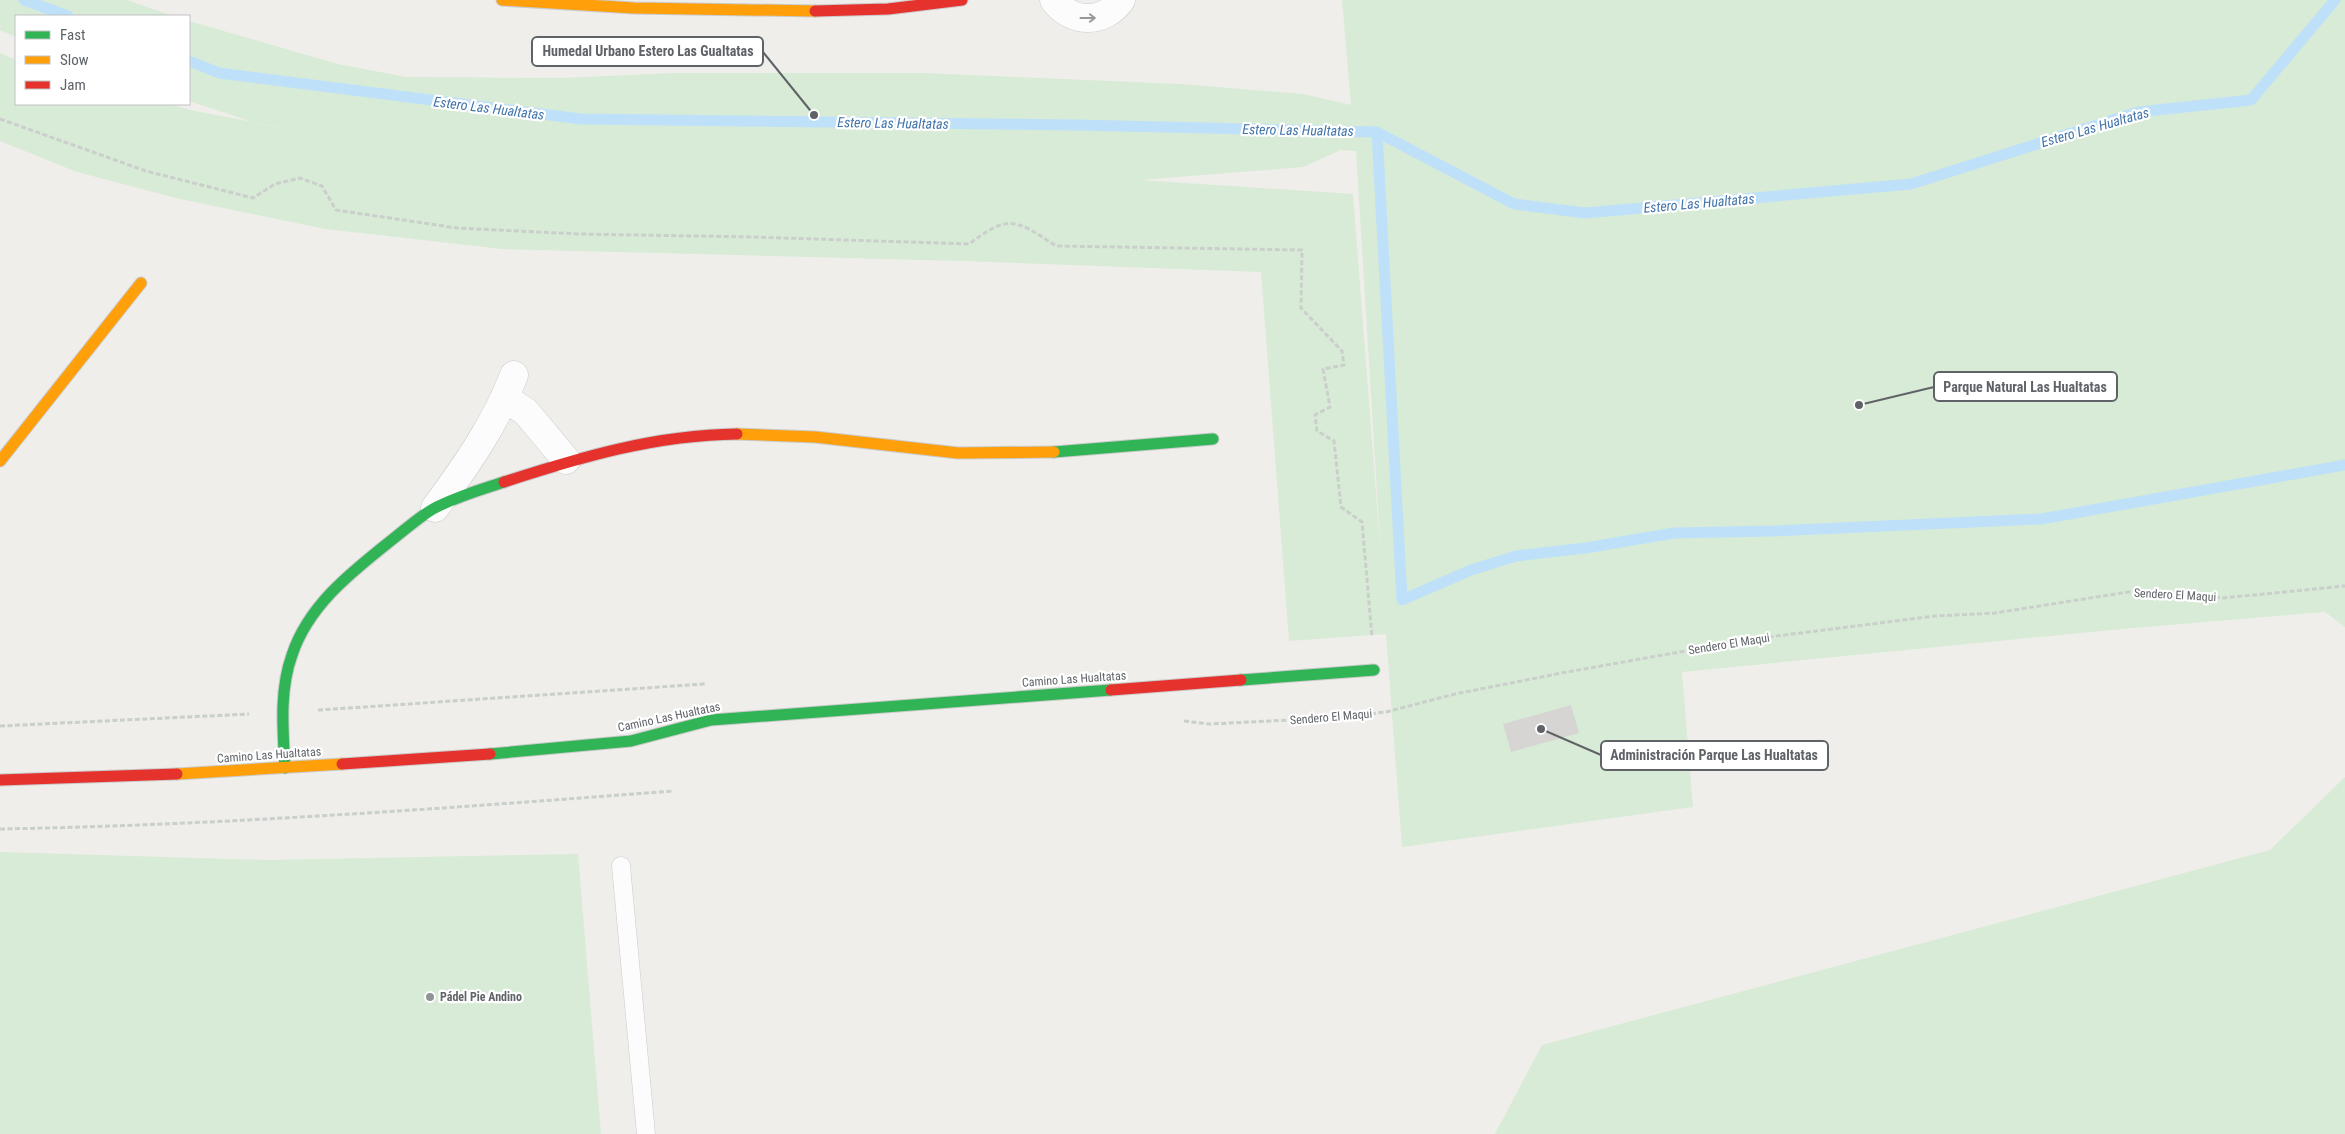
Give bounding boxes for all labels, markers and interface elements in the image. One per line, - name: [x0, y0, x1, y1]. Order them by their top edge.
- one-way arrow: [1079, 13, 1095, 23]
- legend: [15, 15, 190, 105]
- text: Fast: [60, 26, 85, 44]
- callout: Humedal Urbano Estero Las Gualtatas: [532, 37, 763, 66]
- text: Humedal Urbano Estero Las Gualtatas: [542, 43, 754, 59]
- text: Slow: [60, 51, 89, 69]
- text: Jam: [60, 76, 86, 94]
- water label: Estero Las Hualtatas: [433, 93, 545, 123]
- water label: Estero Las Hualtatas: [2039, 104, 2151, 150]
- water label: Estero Las Hualtatas: [837, 114, 949, 132]
- water label: Estero Las Hualtatas: [1242, 121, 1354, 139]
- water label: Estero Las Hualtatas: [1643, 190, 1755, 216]
- callout: Parque Natural Las Hualtatas: [1934, 372, 2117, 401]
- text: Parque Natural Las Hualtatas: [1943, 379, 2107, 395]
- street label: Sendero El Maqui: [2133, 586, 2217, 604]
- street label: Sendero El Maqui: [1687, 631, 1771, 657]
- street label: Camino Las Hualtatas: [1021, 668, 1127, 690]
- street label: Camino Las Hualtatas: [616, 699, 722, 735]
- street label: Sendero El Maqui: [1289, 706, 1373, 728]
- callout: Administración Parque Las Hualtatas: [1601, 741, 1828, 770]
- street label: Camino Las Hualtatas: [216, 744, 322, 766]
- text: Administración Parque Las Hualtatas: [1610, 747, 1818, 763]
- place label: Pádel Pie Andino: [440, 990, 522, 1004]
- marker: Pádel Pie Andino: [424, 991, 436, 1003]

